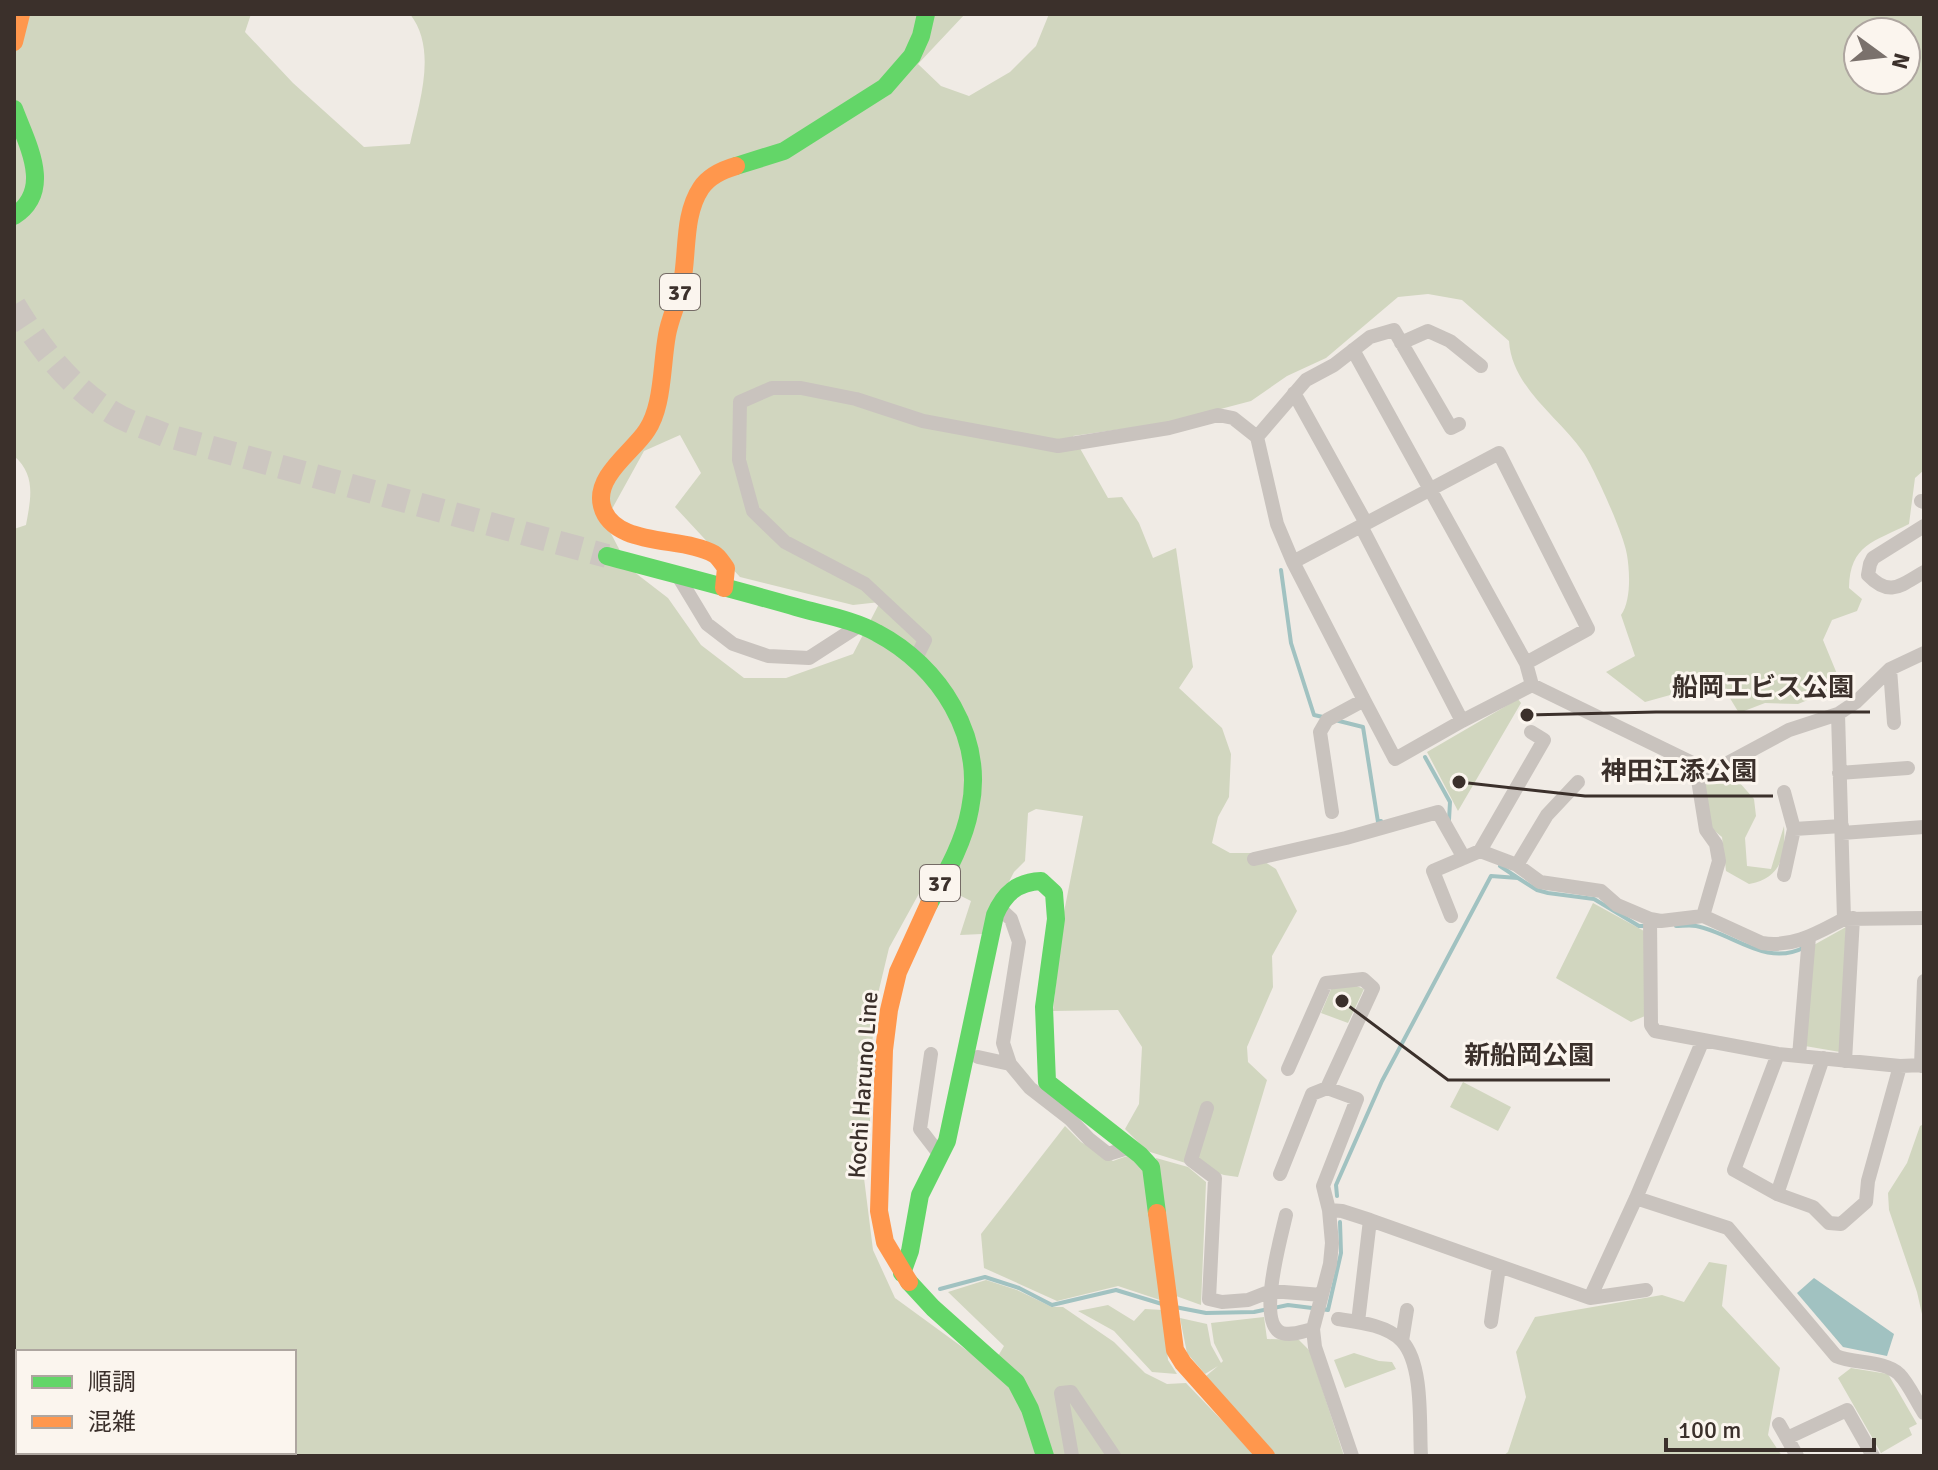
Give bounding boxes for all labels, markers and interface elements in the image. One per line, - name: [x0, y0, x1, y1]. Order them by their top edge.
- north arrow: [1842, 16, 1922, 96]
- text: N: [1886, 50, 1916, 72]
- road number: 37: [660, 274, 700, 310]
- callout: 船岡エビス公園: [1656, 662, 1870, 712]
- text: 船岡エビス公園: [1672, 672, 1854, 704]
- callout: 神田江添公園: [1585, 746, 1773, 796]
- text: 神田江添公園: [1601, 756, 1757, 788]
- road number: 37: [920, 865, 960, 901]
- street label: Kochi Haruno Line: [841, 990, 885, 1180]
- callout: 新船岡公園: [1448, 1030, 1610, 1080]
- text: 新船岡公園: [1464, 1040, 1594, 1072]
- legend: [16, 1350, 296, 1454]
- text: 順調: [88, 1367, 136, 1397]
- scale bar: [1666, 1402, 1874, 1452]
- text: 混雑: [88, 1407, 136, 1437]
- text: 100 m: [1678, 1415, 1741, 1445]

